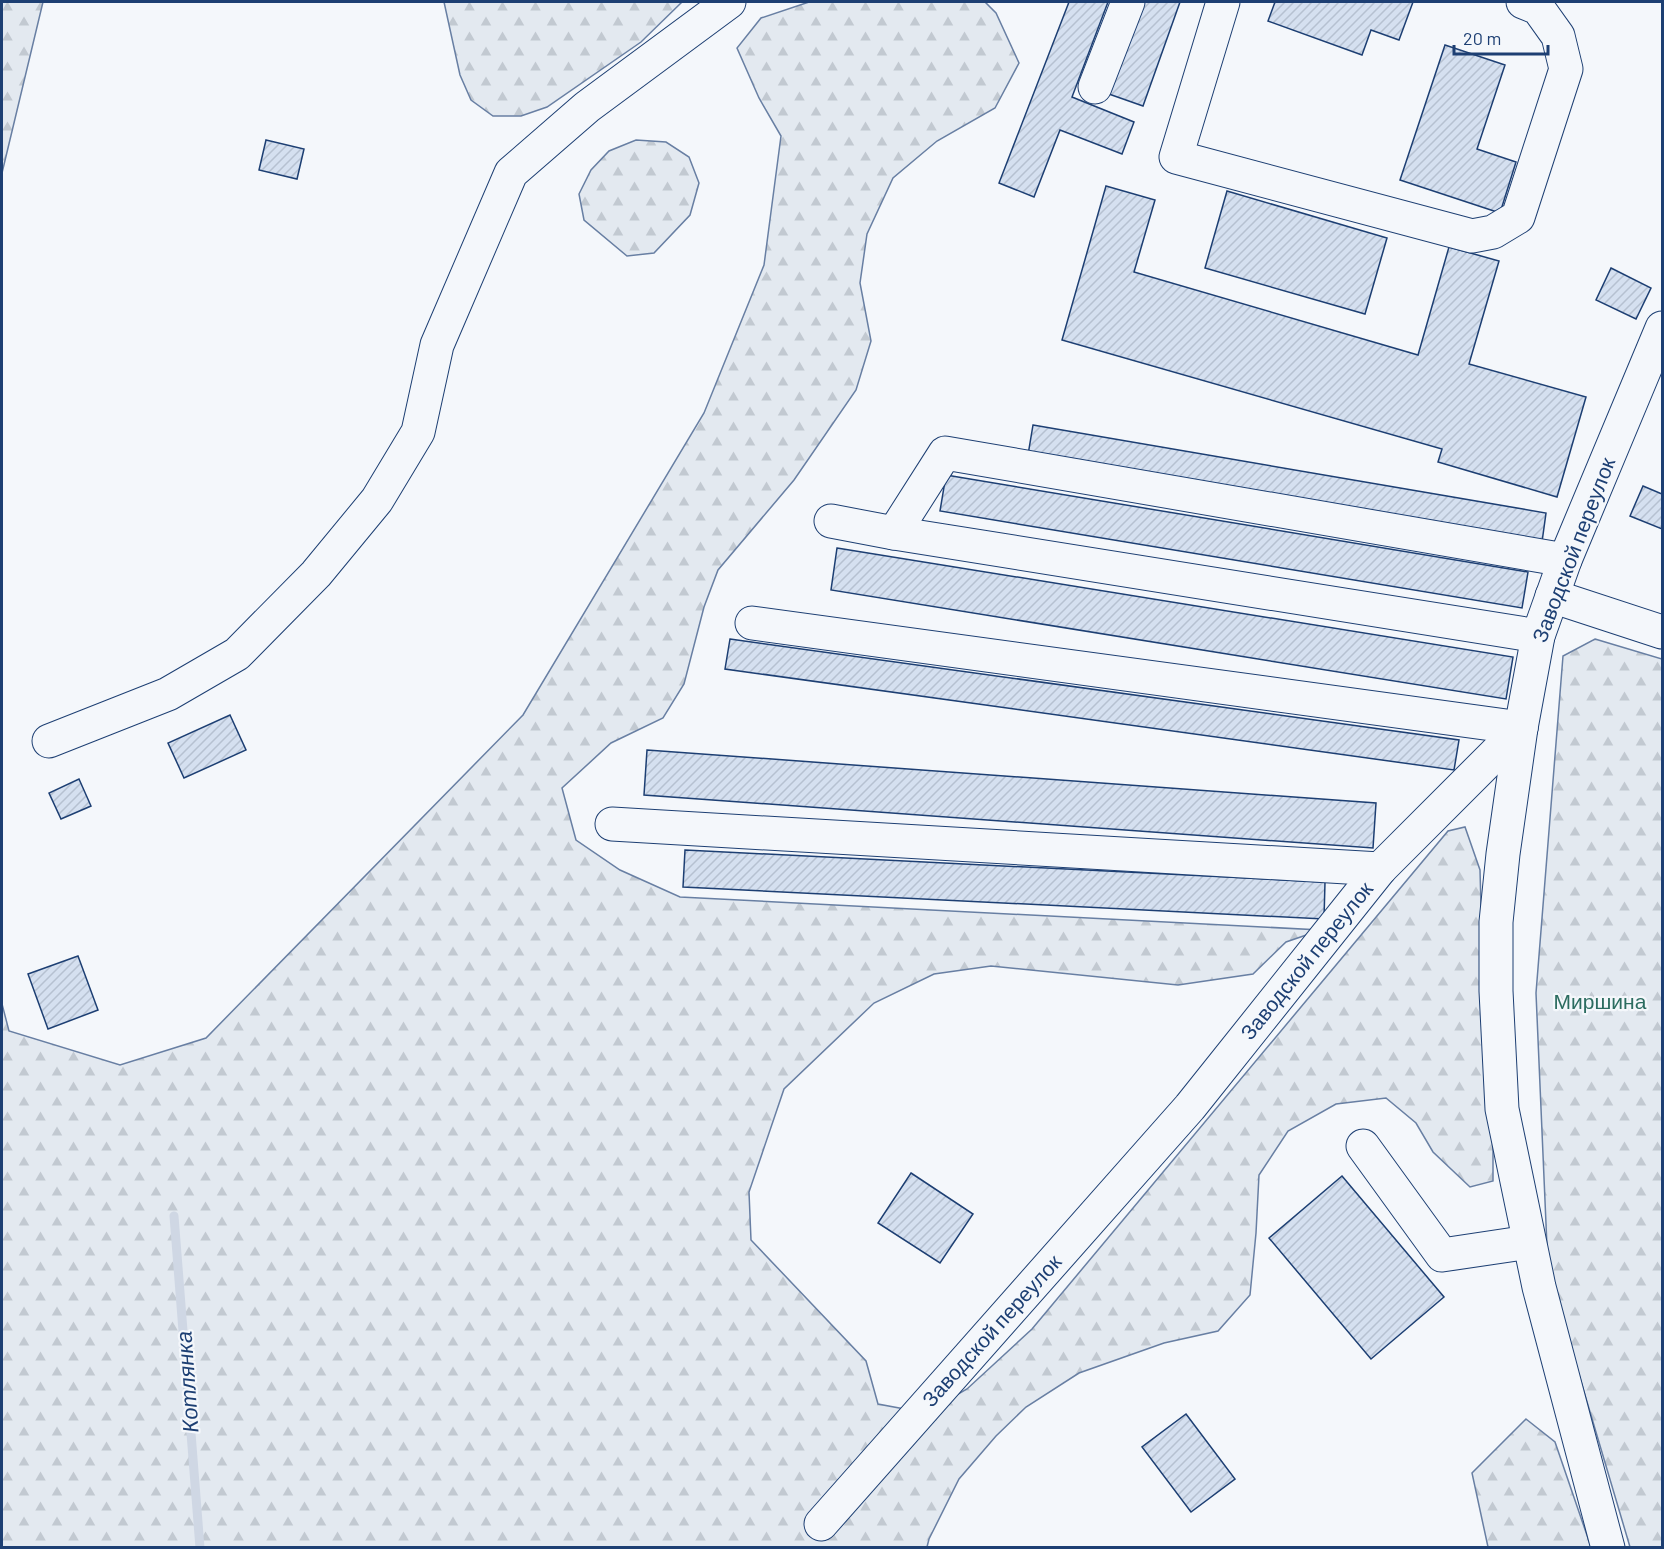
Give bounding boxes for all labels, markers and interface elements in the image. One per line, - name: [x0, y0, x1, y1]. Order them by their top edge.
- scale bar: [1454, 18, 1548, 56]
- text: 20 m: [1463, 27, 1501, 49]
- street label: Заводской переулок: [1526, 453, 1620, 645]
- street label: Заводской переулок: [1234, 875, 1378, 1044]
- park label: Миршина: [1554, 988, 1647, 1013]
- street label: Заводской переулок: [916, 1248, 1066, 1411]
- water label: Котлянка: [169, 1330, 203, 1434]

